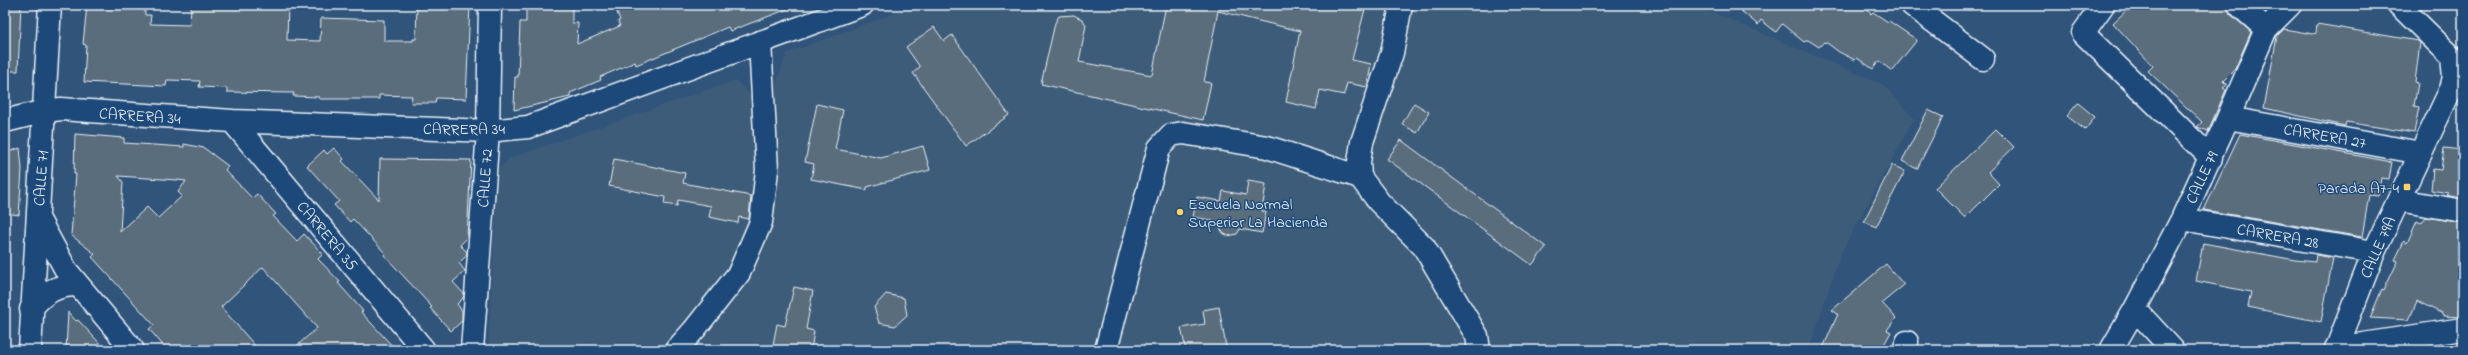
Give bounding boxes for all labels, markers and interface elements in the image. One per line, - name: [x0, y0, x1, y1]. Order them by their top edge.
- street label: CARRERA 34: [98, 102, 182, 132]
- street label: CARRERA 34: [423, 118, 505, 142]
- street label: CARRERA 27: [2282, 118, 2368, 156]
- street label: CALLE 79: [2180, 147, 2226, 208]
- street label: CALLE 72: [472, 148, 500, 208]
- street label: CALLE 71: [28, 149, 56, 207]
- place label: Parada A7-4: [2318, 177, 2399, 201]
- marker: Parada A7-4: [2402, 182, 2412, 192]
- place label: Escuela Normal Superior La Hacienda: [1188, 193, 1328, 235]
- street label: CARRERA 35: [290, 196, 363, 276]
- marker: Escuela Normal Superior La Hacienda: [1175, 207, 1185, 217]
- street label: CALLE 79A: [2355, 213, 2403, 283]
- street label: CARRERA 28: [2235, 218, 2320, 256]

